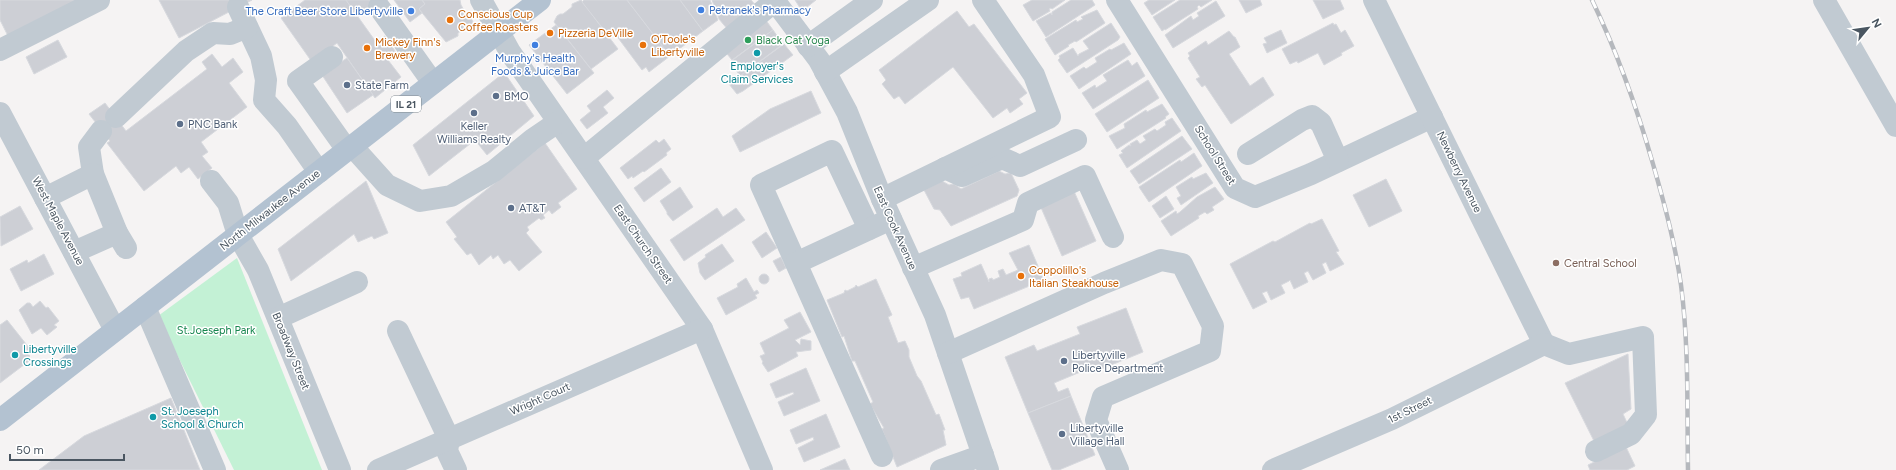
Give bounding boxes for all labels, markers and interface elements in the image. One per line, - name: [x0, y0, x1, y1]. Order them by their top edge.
- place label: Petranek's Pharmacy: [709, 4, 811, 17]
- place label: The Craft Beer Store Libertyville: [245, 5, 403, 18]
- marker: Petranek's Pharmacy: [696, 5, 706, 15]
- marker: The Craft Beer Store Libertyville: [406, 6, 416, 16]
- place label: Conscious Cup Coffee Roasters: [458, 8, 538, 34]
- north arrow: [1848, 8, 1888, 48]
- marker: Conscious Cup Coffee Roasters: [445, 15, 455, 25]
- text: N: [1869, 17, 1884, 30]
- place label: Pizzeria DeVille: [558, 27, 633, 40]
- marker: Pizzeria DeVille: [545, 28, 555, 38]
- place label: O'Toole's Libertyville: [651, 33, 705, 59]
- place label: Black Cat Yoga: [756, 34, 830, 47]
- marker: Black Cat Yoga: [743, 35, 753, 45]
- place label: Mickey Finn's Brewery: [375, 36, 441, 62]
- marker: Murphy's Health Foods & Juice Bar: [530, 40, 540, 50]
- marker: O'Toole's Libertyville: [638, 40, 648, 50]
- marker: Mickey Finn's Brewery: [362, 43, 372, 53]
- marker: Employer's Claim Services: [752, 48, 762, 58]
- place label: Murphy's Health Foods & Juice Bar: [491, 52, 579, 78]
- place label: Employer's Claim Services: [721, 60, 793, 86]
- place label: State Farm: [355, 79, 409, 92]
- marker: State Farm: [342, 80, 352, 90]
- place label: BMO: [504, 90, 529, 103]
- marker: BMO: [491, 91, 501, 101]
- road number: IL 21: [391, 96, 421, 112]
- marker: Keller Williams Realty: [469, 108, 479, 118]
- place label: PNC Bank: [188, 118, 238, 131]
- marker: PNC Bank: [175, 119, 185, 129]
- place label: Keller Williams Realty: [437, 120, 511, 146]
- street label: School Street: [1192, 123, 1238, 187]
- street label: Newberry Avenue: [1434, 129, 1484, 215]
- street label: North Milwaukee Avenue: [217, 167, 323, 253]
- street label: West Maple Avenue: [29, 175, 87, 267]
- street label: East Cook Avenue: [871, 184, 919, 272]
- place label: AT&T: [519, 202, 546, 215]
- street label: East Church Street: [611, 202, 675, 286]
- marker: AT&T: [506, 203, 516, 213]
- place label: Central School: [1564, 257, 1637, 270]
- marker: Central School: [1551, 258, 1561, 268]
- place label: Coppolillo's Italian Steakhouse: [1029, 264, 1119, 290]
- marker: Coppolillo's Italian Steakhouse: [1016, 271, 1026, 281]
- street label: Broadway Street: [270, 310, 312, 392]
- park label: St.Joeseph Park: [177, 324, 256, 337]
- place label: Libertyville Crossings: [23, 343, 77, 369]
- place label: Libertyville Police Department: [1072, 349, 1164, 375]
- marker: Libertyville Crossings: [10, 350, 20, 360]
- marker: Libertyville Police Department: [1059, 356, 1069, 366]
- street label: Wright Court: [508, 380, 572, 418]
- street label: 1st Street: [1386, 394, 1434, 426]
- place label: St. Joeseph School & Church: [161, 405, 244, 431]
- marker: St. Joeseph School & Church: [148, 412, 158, 422]
- place label: Libertyville Village Hall: [1070, 422, 1125, 448]
- marker: Libertyville Village Hall: [1057, 429, 1067, 439]
- scale bar: [10, 436, 124, 462]
- text: 50 m: [16, 443, 44, 457]

